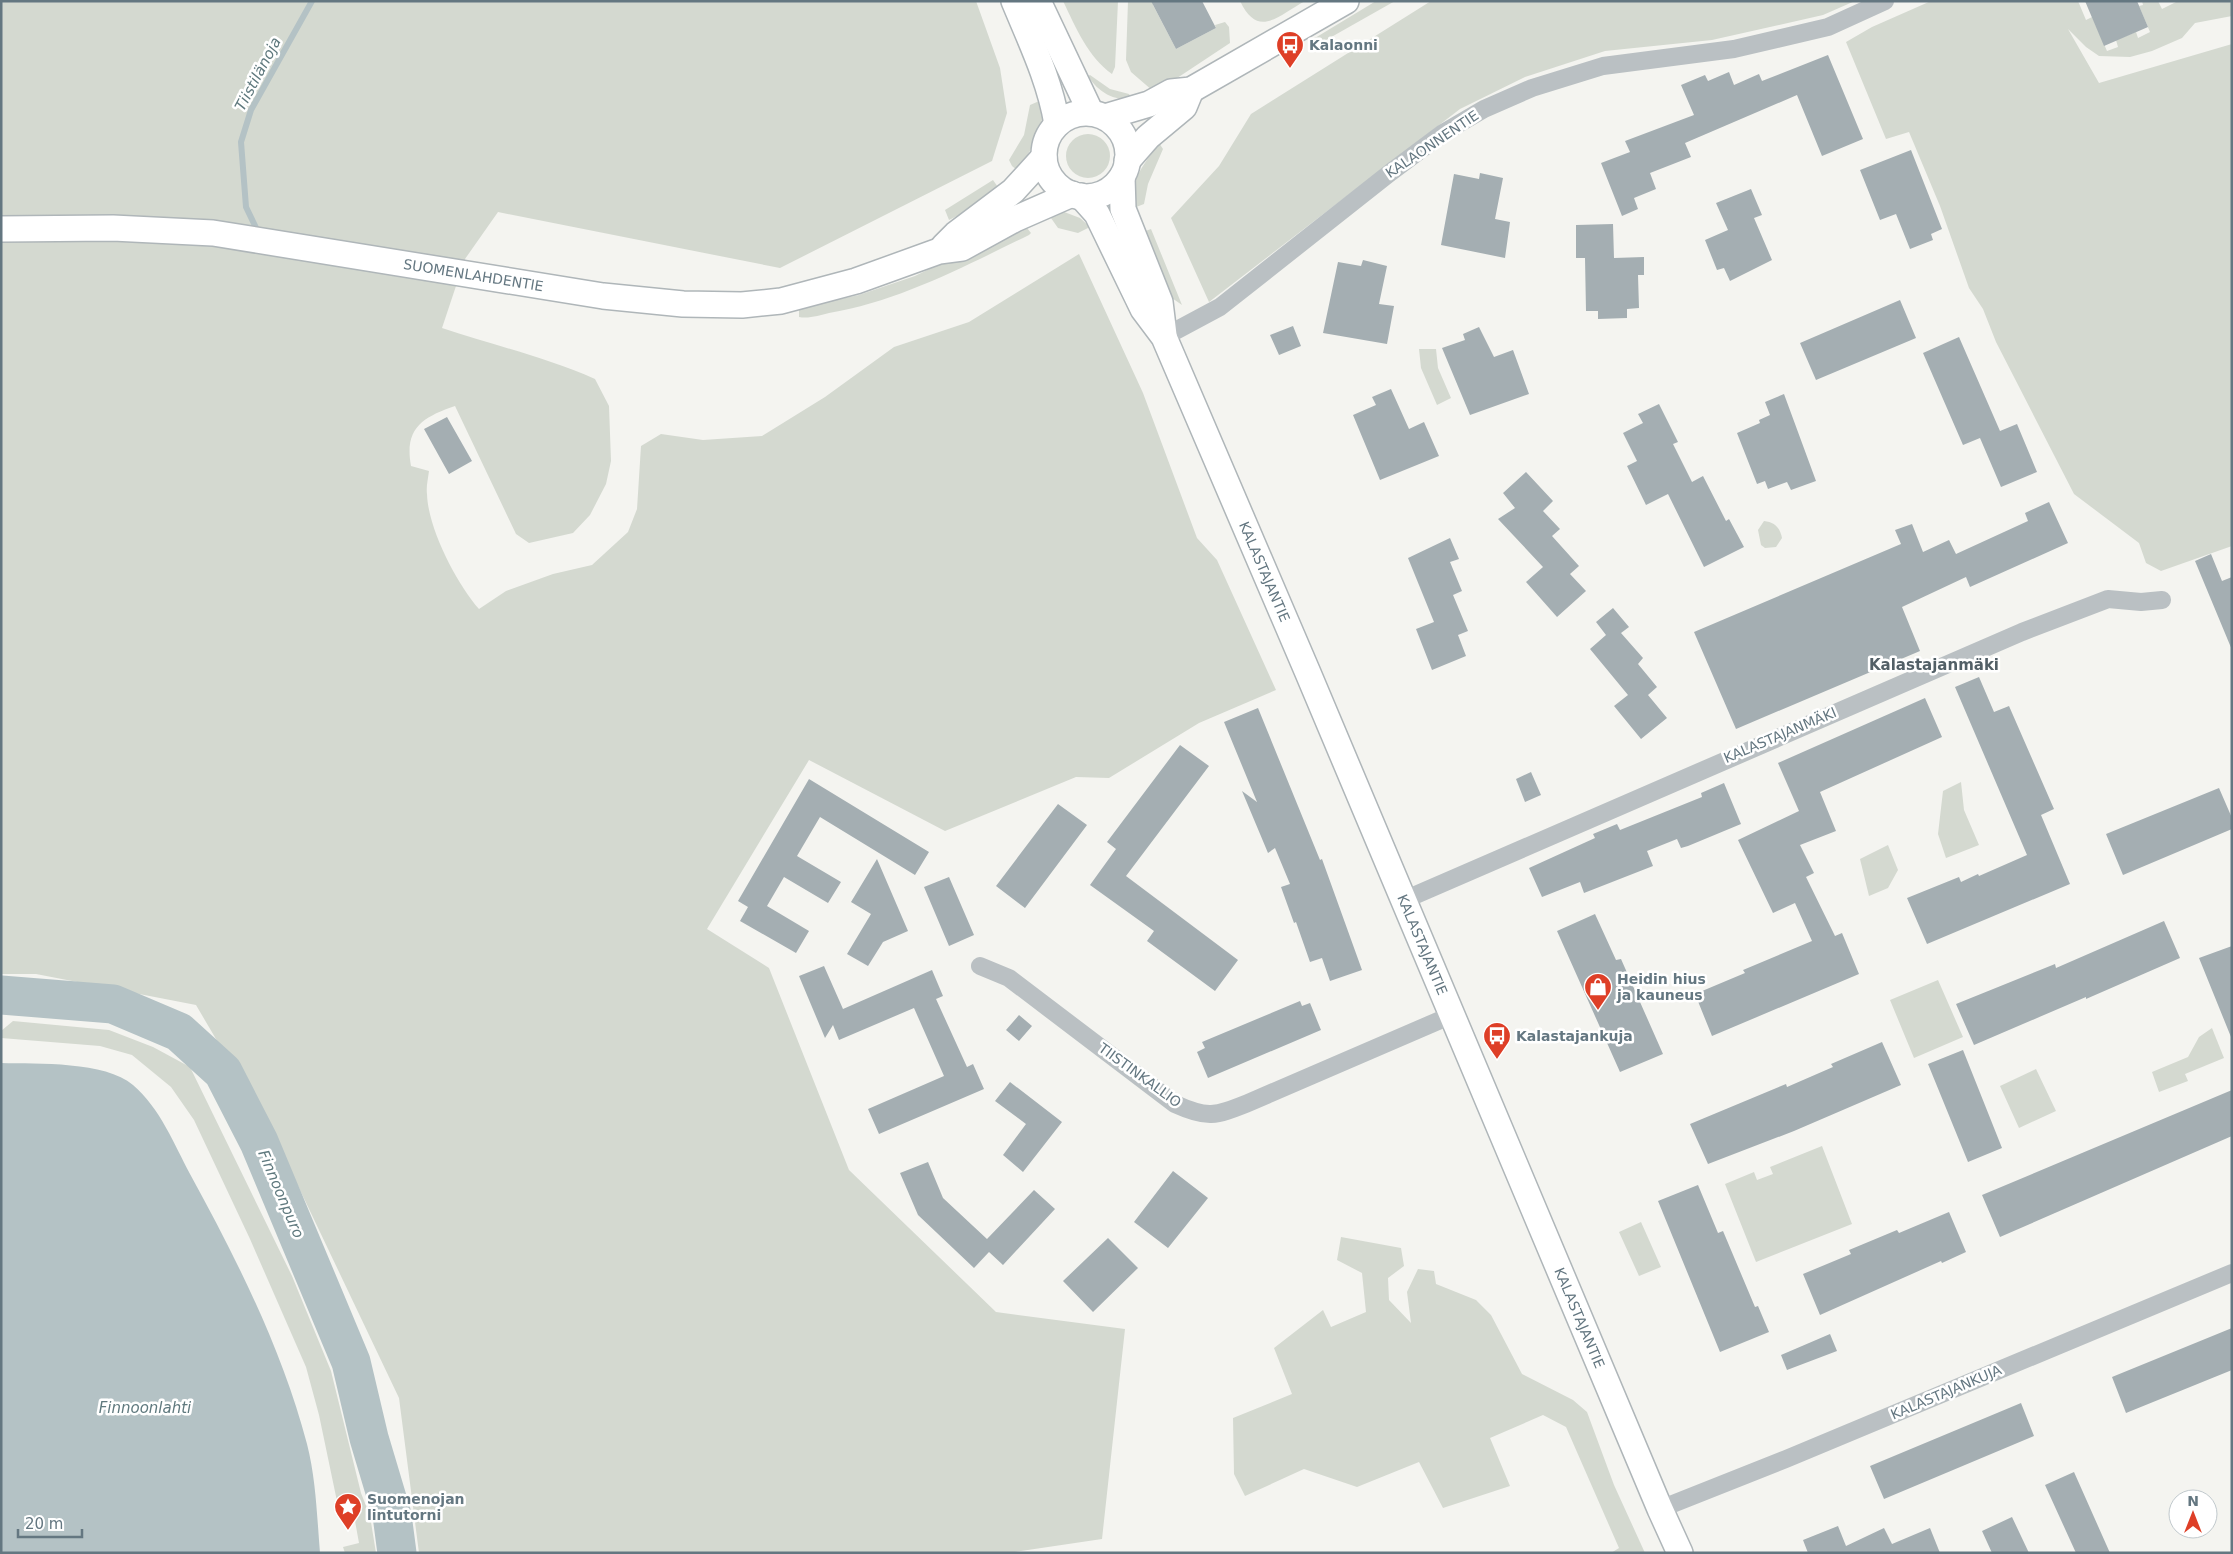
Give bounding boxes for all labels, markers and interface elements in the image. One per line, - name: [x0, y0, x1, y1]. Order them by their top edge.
- bus stop icon: Kalaonni: [1275, 30, 1305, 69]
- water label: Tiistilänoja: [231, 34, 285, 114]
- place label: Kalaonni: [1309, 37, 1378, 53]
- street label: KALAONNENTIE: [1382, 107, 1482, 181]
- street label: SUOMENLAHDENTIE: [402, 256, 545, 294]
- street label: KALASTAJANTIE: [1236, 519, 1293, 624]
- district label: Kalastajanmäki: [1869, 656, 1999, 674]
- street label: KALASTAJANMÄKI: [1721, 703, 1839, 766]
- street label: KALASTAJANTIE: [1394, 892, 1451, 997]
- place label: Heidin hius ja kauneus: [1616, 971, 1706, 1003]
- shop icon: Heidin hius ja kauneus: [1583, 972, 1613, 1011]
- bus stop icon: Kalastajankuja: [1482, 1021, 1512, 1060]
- place label: Kalastajankuja: [1516, 1028, 1633, 1044]
- street label: TIISTINKALLIO: [1095, 1039, 1184, 1110]
- water label: Finnoonpuro: [254, 1147, 308, 1241]
- street label: KALASTAJANTIE: [1551, 1265, 1608, 1371]
- street label: KALASTAJANKUJA: [1888, 1361, 2004, 1423]
- water label: Finnoonlahti: [99, 1399, 192, 1417]
- north arrow: [2168, 1489, 2218, 1539]
- place label: Suomenojan lintutorni: [367, 1491, 465, 1523]
- place icon: Suomenojan lintutorni: [333, 1492, 363, 1531]
- text: N: [2187, 1493, 2199, 1509]
- scale bar: [18, 1506, 81, 1538]
- text: 20 m: [25, 1515, 63, 1533]

